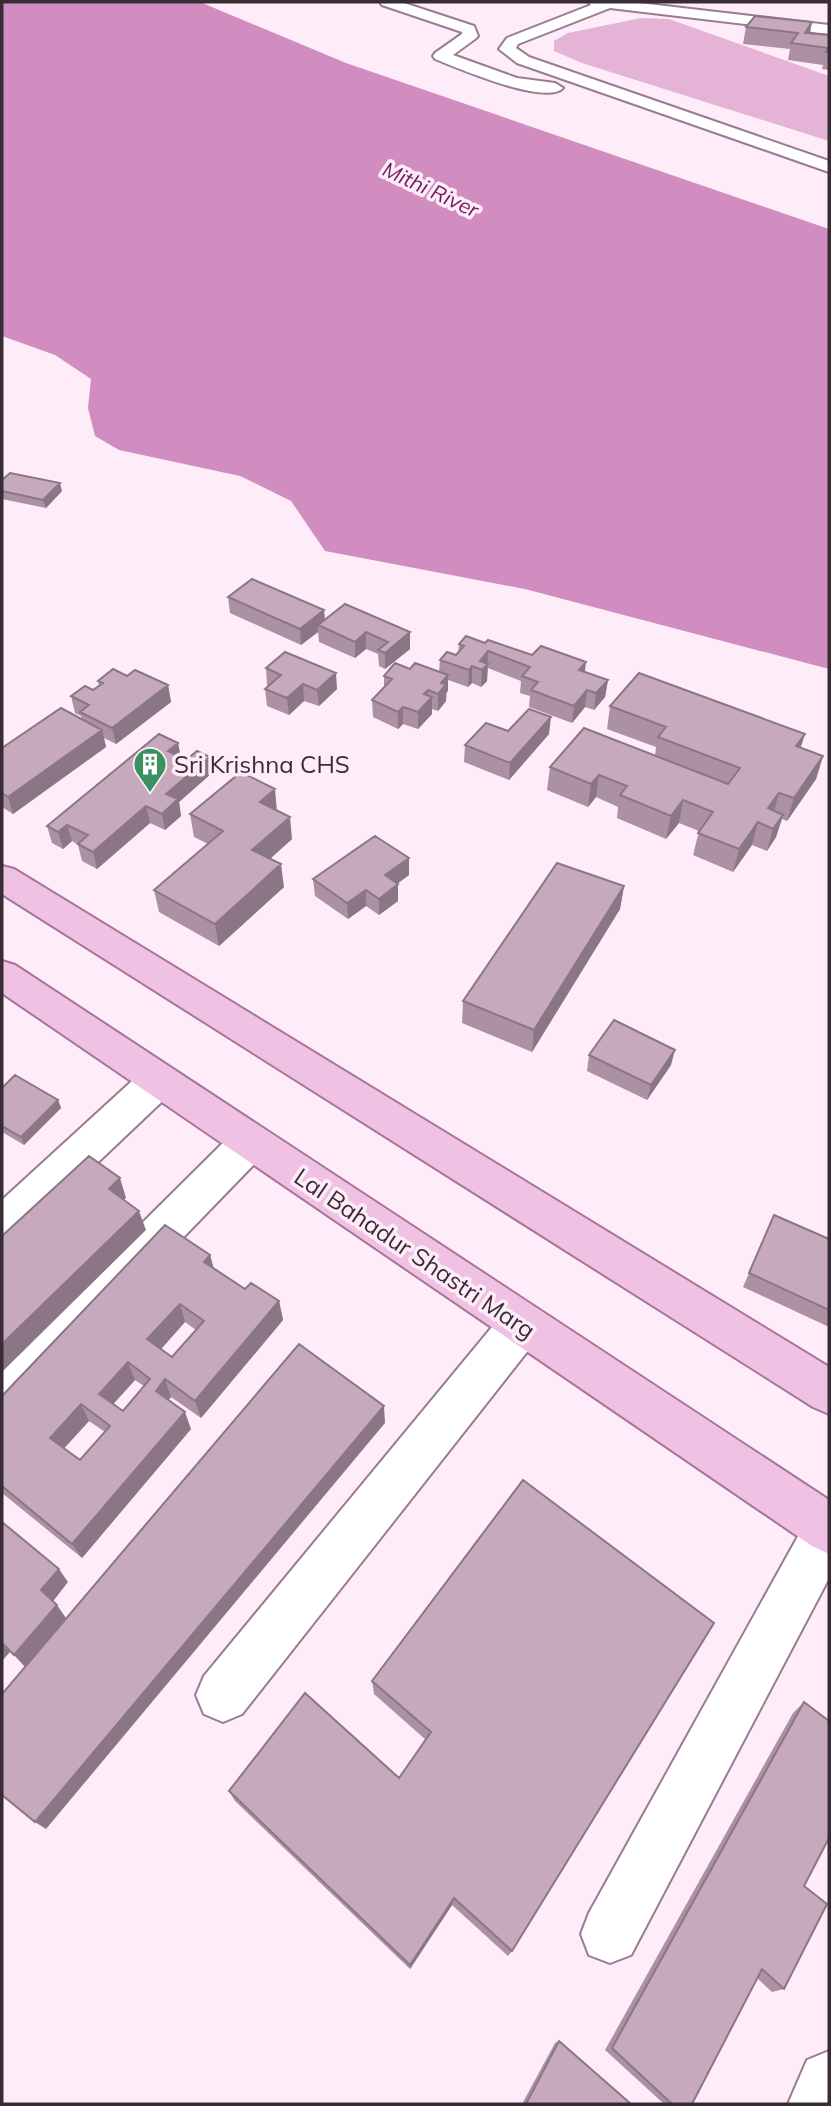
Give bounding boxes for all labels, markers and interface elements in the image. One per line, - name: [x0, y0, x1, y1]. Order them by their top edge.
- water label: Mithi River: [379, 156, 484, 223]
- building icon: Sri Krishna CHS: [131, 745, 169, 794]
- place label: Sri Krishna CHS: [174, 749, 350, 779]
- street label: Lal Bahadur Shastri Marg: [289, 1161, 541, 1345]

